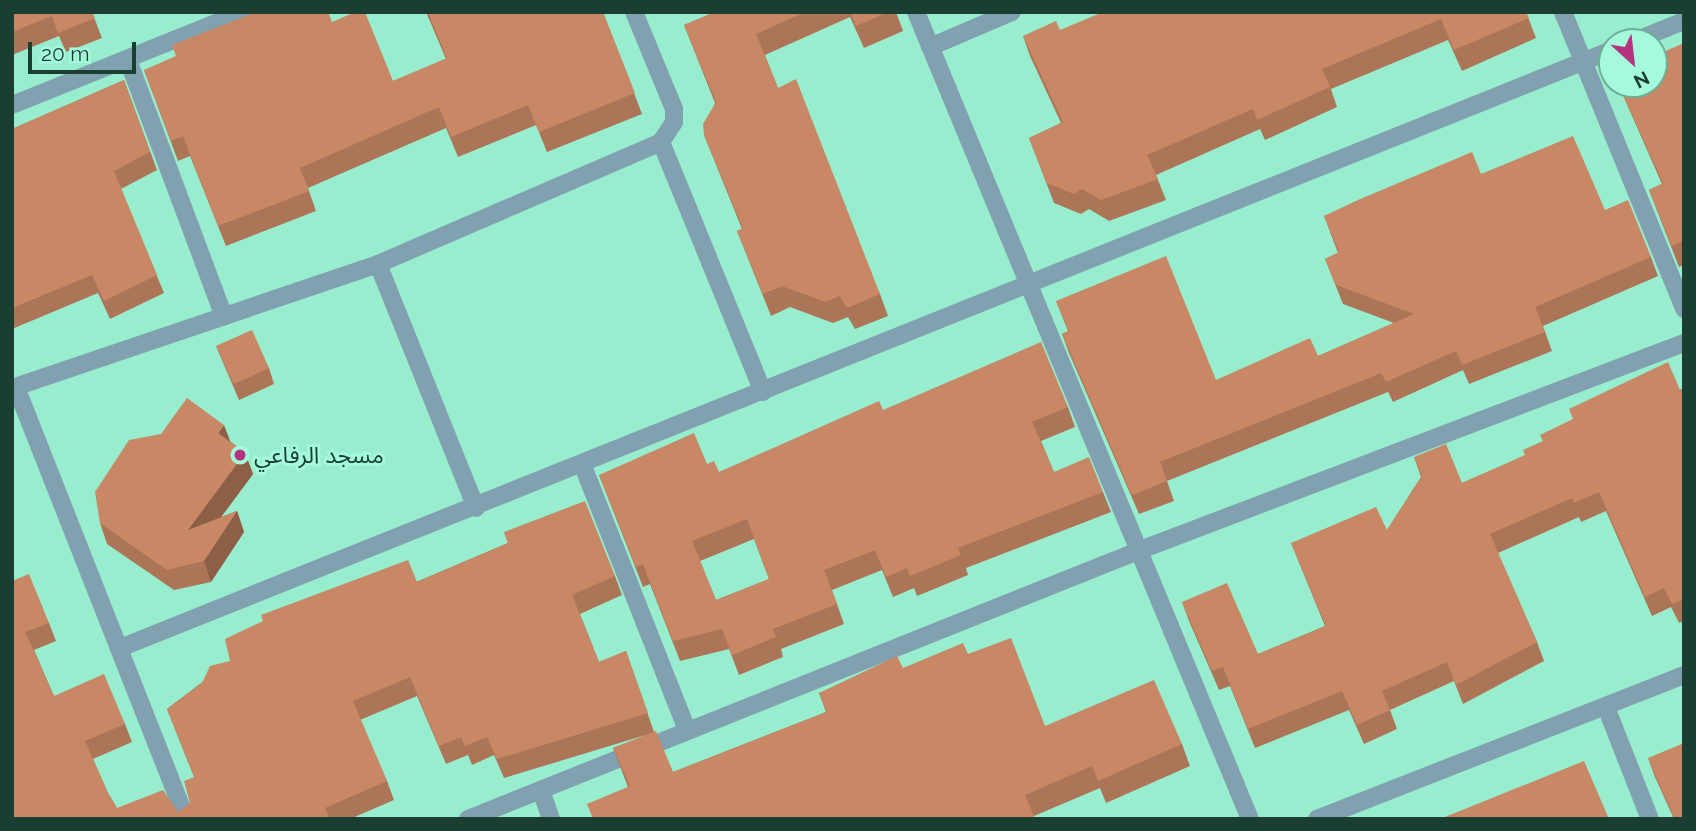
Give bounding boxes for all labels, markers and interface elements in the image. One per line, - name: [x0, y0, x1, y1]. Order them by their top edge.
- scale bar: [32, 28, 140, 72]
- north arrow: [1598, 28, 1668, 98]
- text: 20 m: [41, 41, 89, 66]
- text: N: [1630, 67, 1653, 93]
- place label: مسجد الرفاعي: [254, 441, 384, 469]
- marker: مسجد الرفاعي: [232, 447, 248, 463]

